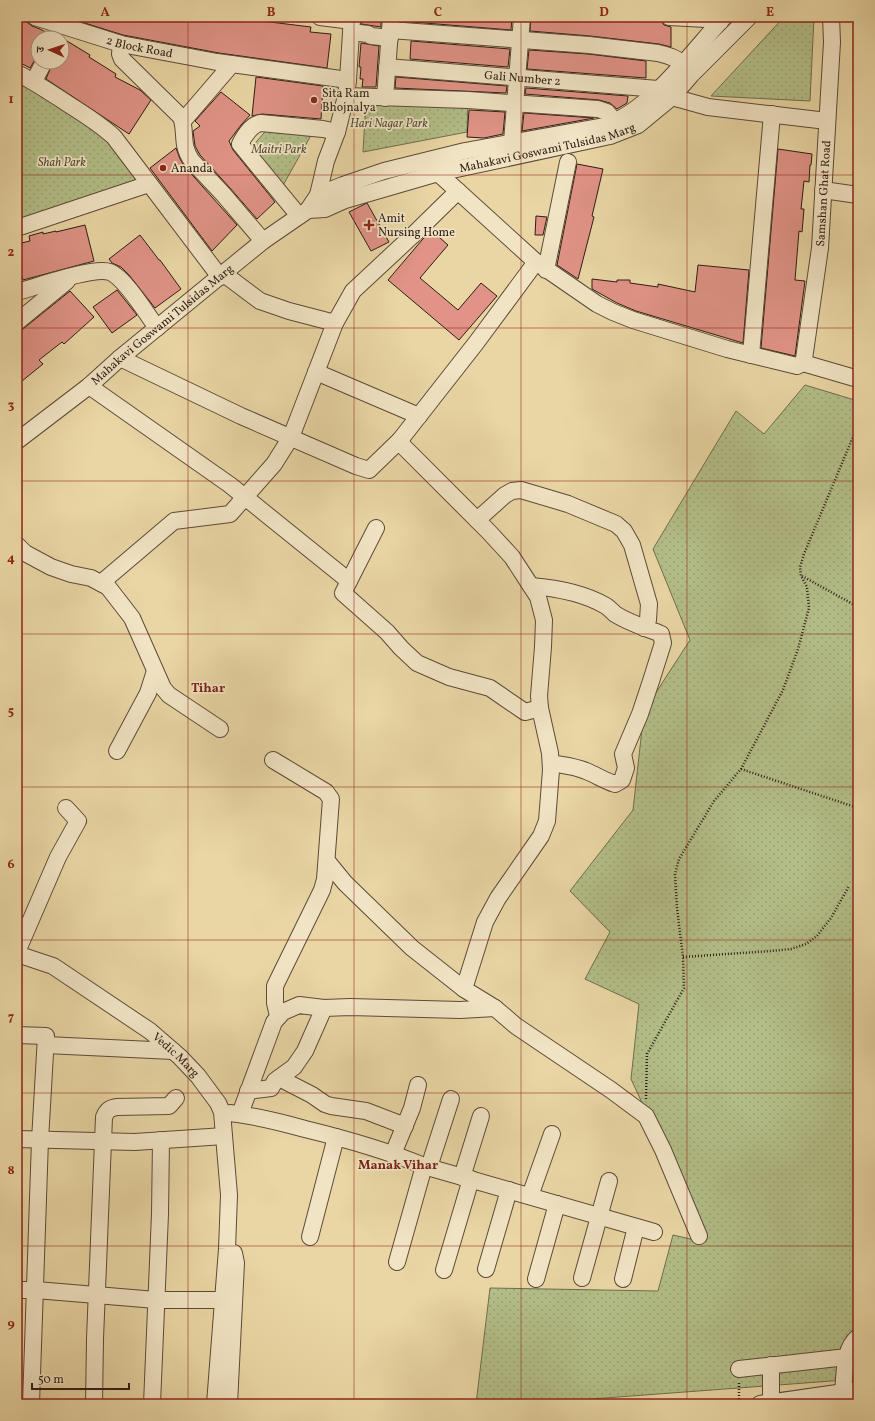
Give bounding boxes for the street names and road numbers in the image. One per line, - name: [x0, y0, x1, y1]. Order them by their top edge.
- street label: 2 Block Road: [104, 33, 174, 63]
- street label: Gali Number 2: [484, 68, 561, 90]
- street label: Mahakavi Goswami Tulsidas Marg: [458, 120, 638, 177]
- street label: Samshan Ghat Road: [813, 140, 835, 247]
- street label: Mahakavi Goswami Tulsidas Marg: [88, 261, 237, 389]
- street label: Vedic Marg: [148, 1029, 202, 1082]

